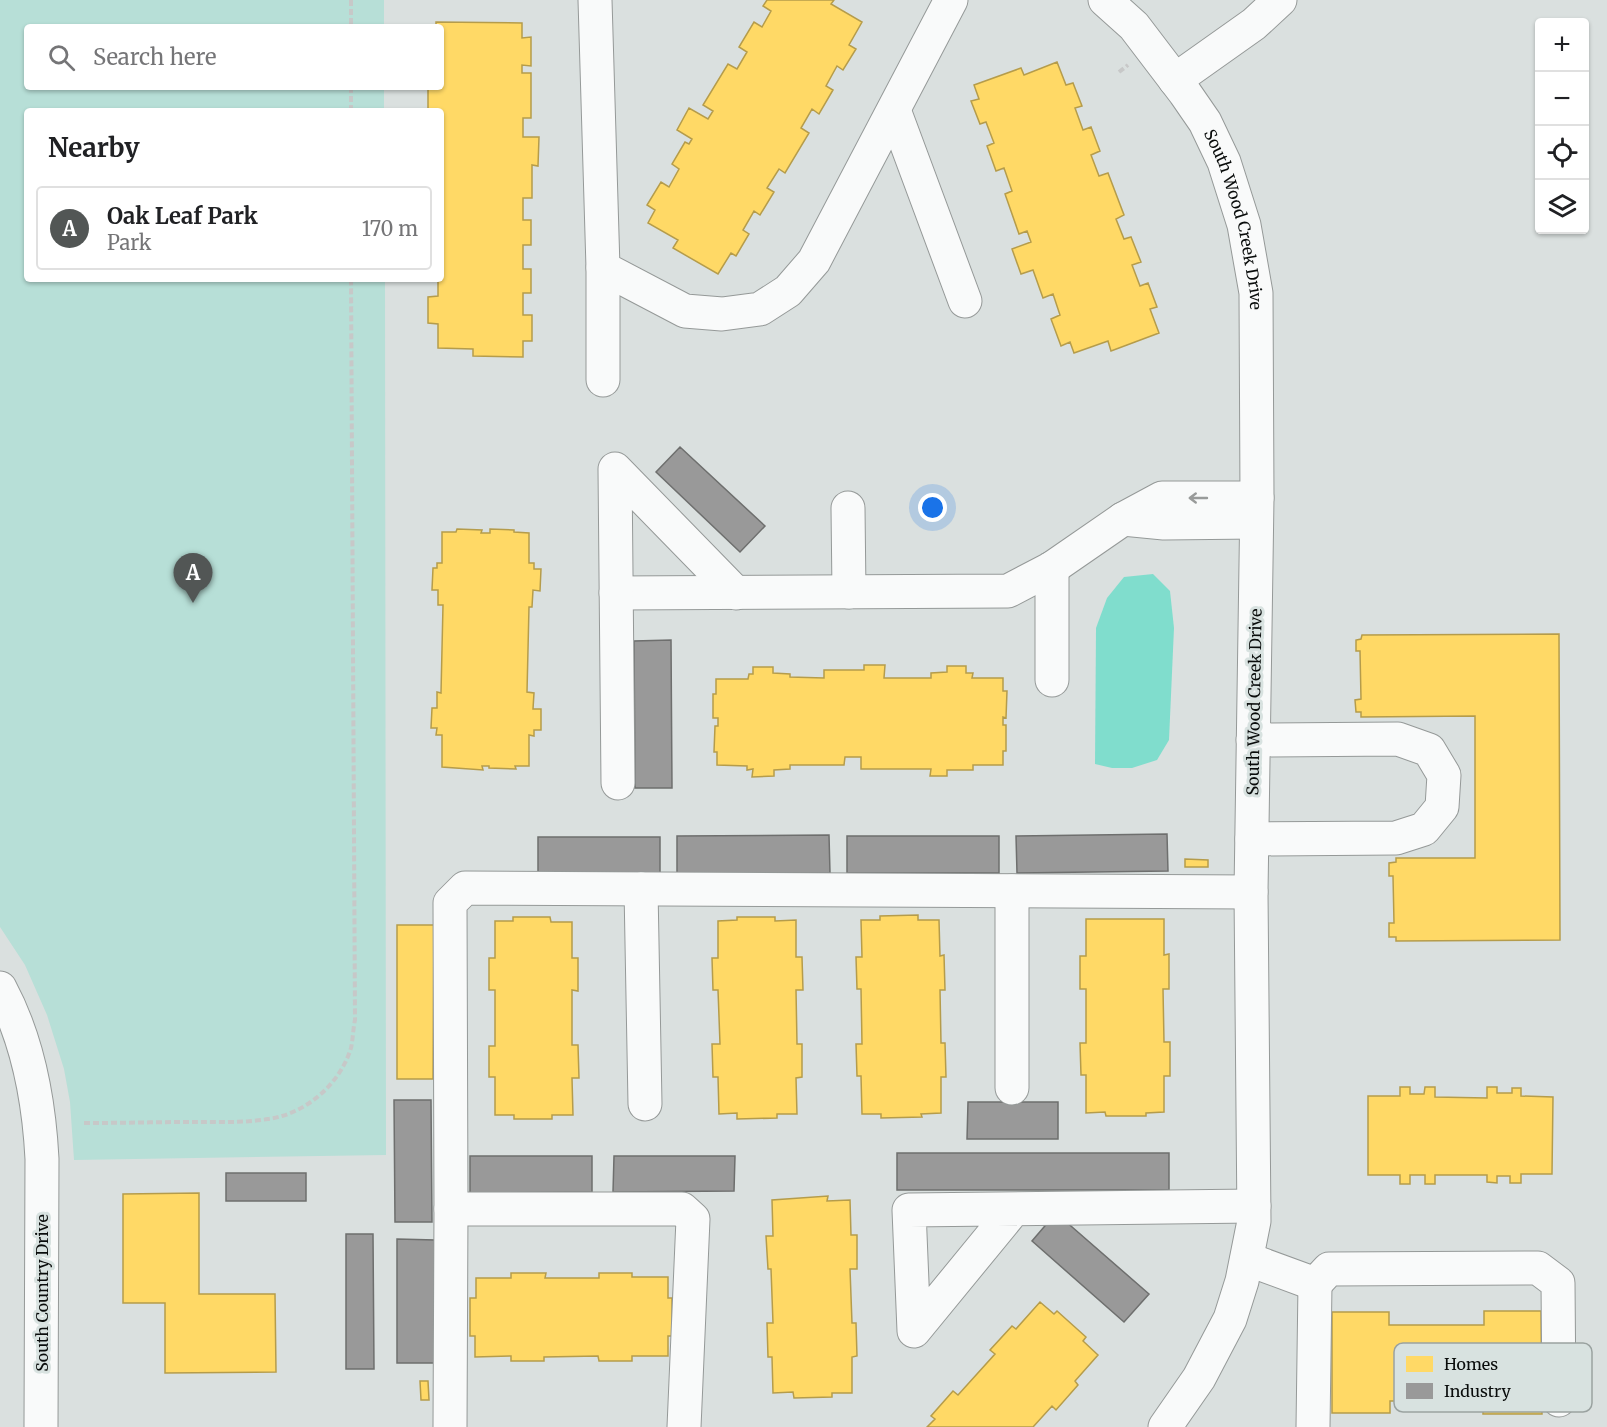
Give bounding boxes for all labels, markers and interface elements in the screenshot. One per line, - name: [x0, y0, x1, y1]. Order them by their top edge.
- map controls: [1535, 18, 1589, 234]
- button: +: [1535, 18, 1589, 72]
- search box: [24, 24, 444, 90]
- icon: search: [45, 41, 78, 74]
- text: Search here: [93, 43, 216, 71]
- button: −: [1535, 72, 1589, 126]
- street label: South Wood Creek Drive: [1200, 126, 1266, 310]
- button: locate: [1535, 126, 1589, 180]
- text: Nearby: [48, 131, 140, 164]
- button: layers: [1535, 180, 1589, 234]
- text: Oak Leaf Park: [107, 202, 258, 230]
- text: A: [62, 216, 77, 241]
- text: 170 m: [362, 216, 418, 241]
- text: Park: [107, 230, 151, 255]
- one-way arrow: [1189, 492, 1209, 504]
- your location: [918, 493, 947, 522]
- pin: A: [174, 554, 212, 603]
- street label: South Wood Creek Drive: [1242, 608, 1266, 796]
- street label: South Country Drive: [32, 1214, 52, 1372]
- legend: [1394, 1343, 1592, 1412]
- text: Homes: [1444, 1354, 1498, 1374]
- text: Industry: [1444, 1381, 1512, 1401]

